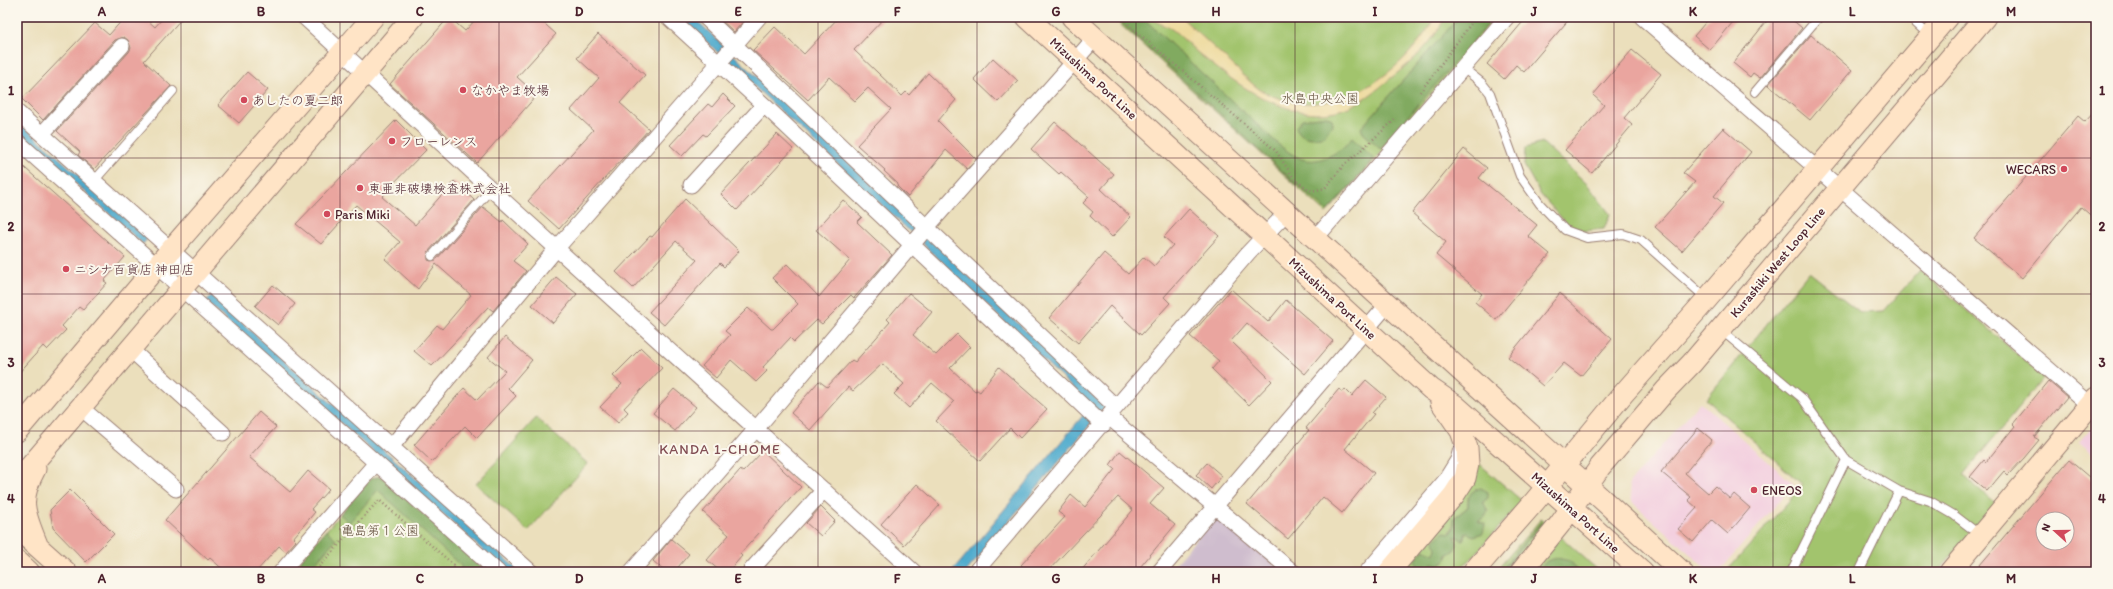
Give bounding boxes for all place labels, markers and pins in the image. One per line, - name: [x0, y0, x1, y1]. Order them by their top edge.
- place label: なかやま牧場: [471, 83, 549, 98]
- marker: なかやま牧場: [458, 85, 468, 95]
- place label: あしたの夏二郎: [252, 93, 343, 108]
- marker: あしたの夏二郎: [239, 95, 249, 105]
- place label: フローレンス: [400, 134, 477, 149]
- marker: フローレンス: [387, 136, 397, 146]
- place label: WECARS: [2006, 162, 2056, 177]
- marker: WECARS: [2059, 164, 2069, 174]
- place label: 東亜非破壊検査株式会社: [368, 181, 511, 196]
- marker: 東亜非破壊検査株式会社: [355, 183, 365, 193]
- place label: Paris Miki: [335, 207, 390, 222]
- marker: Paris Miki: [322, 209, 332, 219]
- place label: ニシナ百貨店 神田店: [74, 262, 194, 277]
- marker: ニシナ百貨店 神田店: [61, 264, 71, 274]
- place label: ENEOS: [1762, 483, 1802, 498]
- marker: ENEOS: [1749, 485, 1759, 495]

